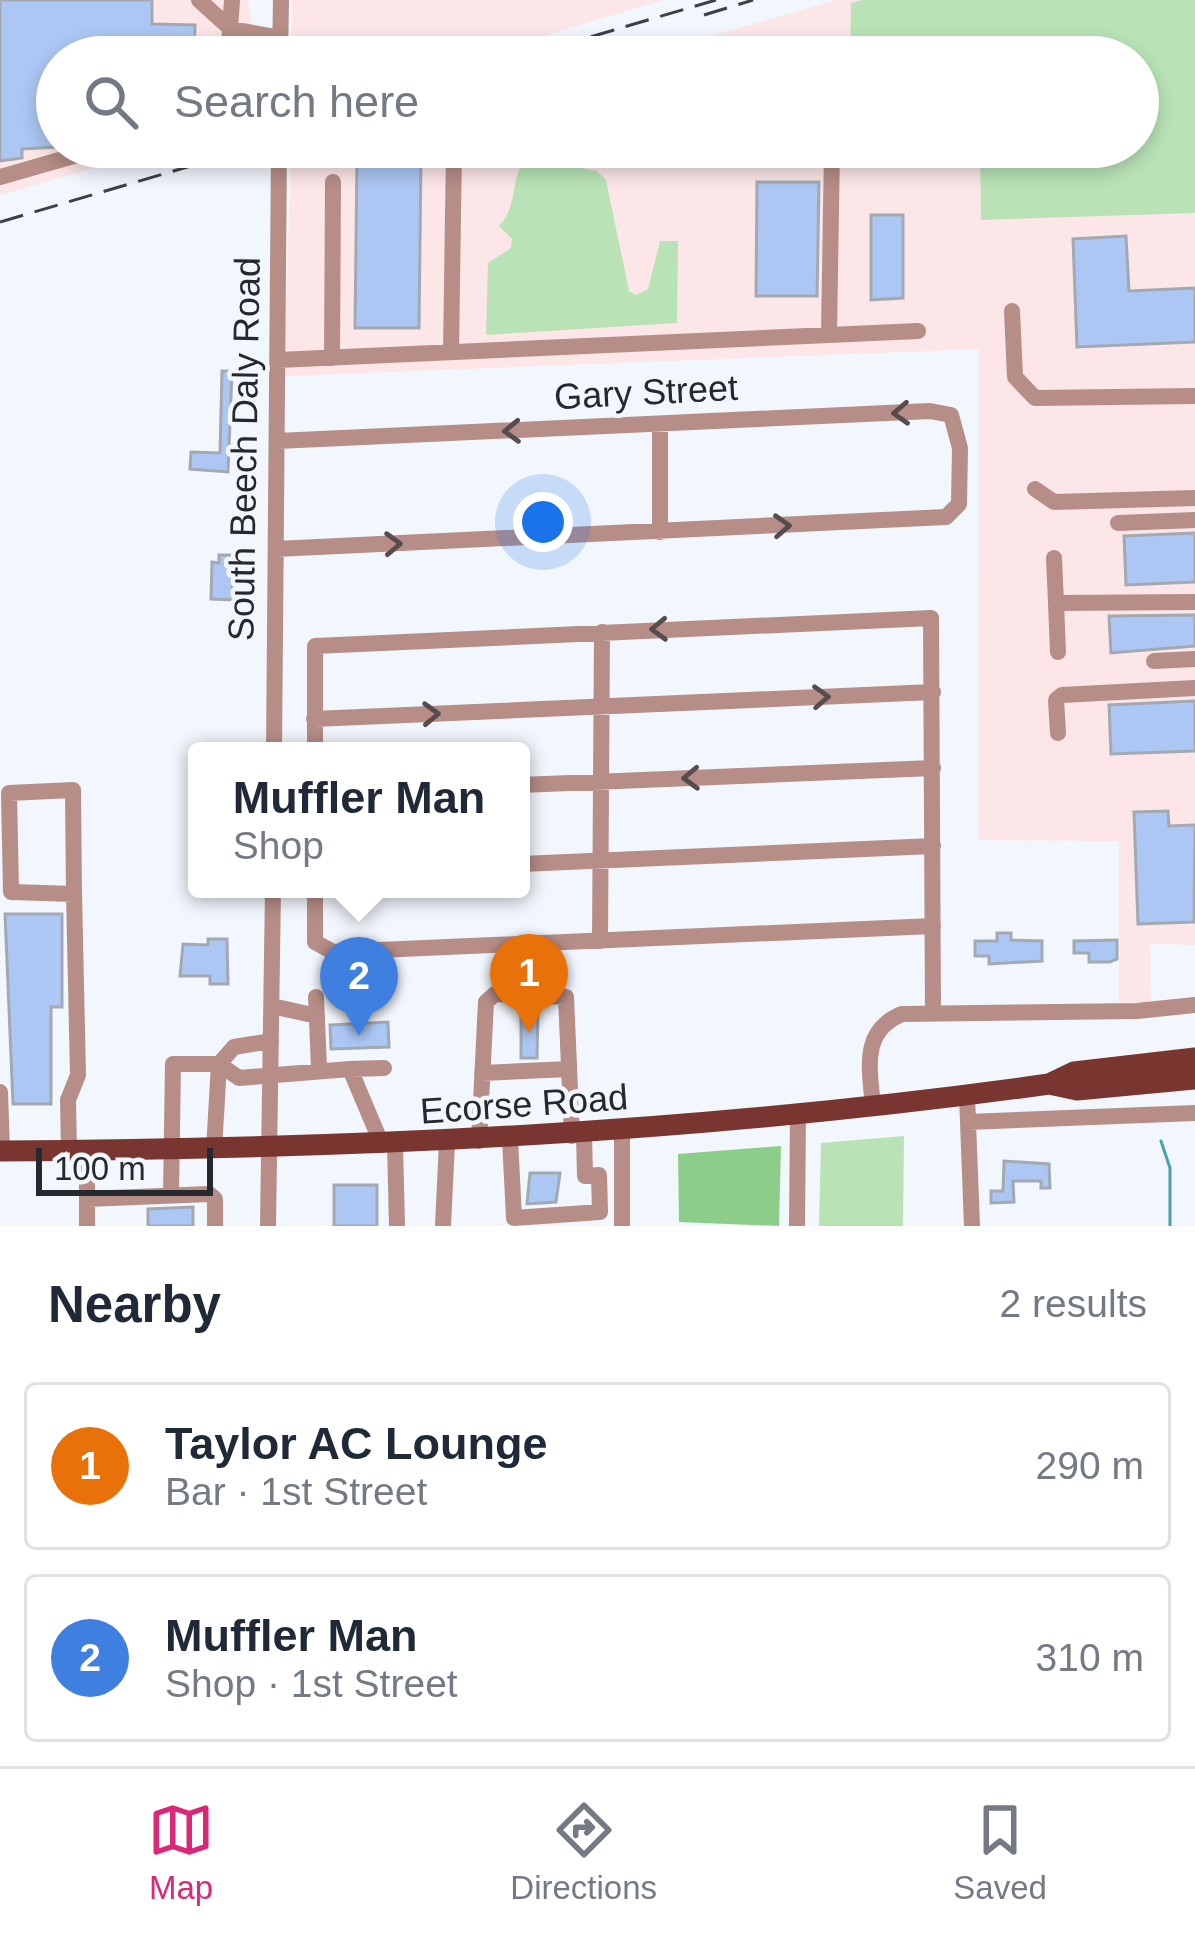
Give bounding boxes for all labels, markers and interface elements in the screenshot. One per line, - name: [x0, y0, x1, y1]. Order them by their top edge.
- search box: [36, 36, 1159, 168]
- icon: search: [78, 69, 144, 135]
- text: Search here: [174, 76, 419, 127]
- street label: South Beech Daly Road: [220, 257, 268, 641]
- street label: Gary Street: [553, 367, 739, 417]
- one-way arrow: [891, 400, 910, 426]
- one-way arrow: [502, 418, 521, 444]
- your location: [513, 492, 573, 552]
- one-way arrow: [773, 513, 792, 539]
- one-way arrow: [384, 531, 403, 557]
- one-way arrow: [649, 616, 668, 642]
- one-way arrow: [812, 684, 831, 710]
- one-way arrow: [422, 701, 441, 727]
- popup: [188, 742, 530, 898]
- one-way arrow: [681, 765, 700, 791]
- text: Muffler Man: [233, 772, 485, 823]
- text: Shop: [233, 824, 324, 867]
- pin: 1: [490, 934, 568, 1033]
- pin: 2: [320, 937, 398, 1036]
- street label: Ecorse Road: [419, 1076, 629, 1132]
- scale bar: [36, 1142, 213, 1195]
- text: 100 m: [54, 1150, 146, 1187]
- text: Nearby: [48, 1276, 221, 1333]
- text: 2 results: [1000, 1282, 1147, 1325]
- text: Taylor AC Lounge: [165, 1418, 548, 1469]
- text: 1: [79, 1444, 101, 1487]
- text: 290 m: [1036, 1444, 1144, 1487]
- text: Bar · 1st Street: [165, 1470, 427, 1513]
- text: Muffler Man: [165, 1610, 418, 1661]
- text: 2: [79, 1636, 101, 1679]
- text: 310 m: [1036, 1636, 1144, 1679]
- text: Shop · 1st Street: [165, 1662, 458, 1705]
- tab: Map: [148, 1797, 214, 1907]
- tab: Directions: [510, 1797, 657, 1907]
- tab: Saved: [953, 1797, 1047, 1907]

